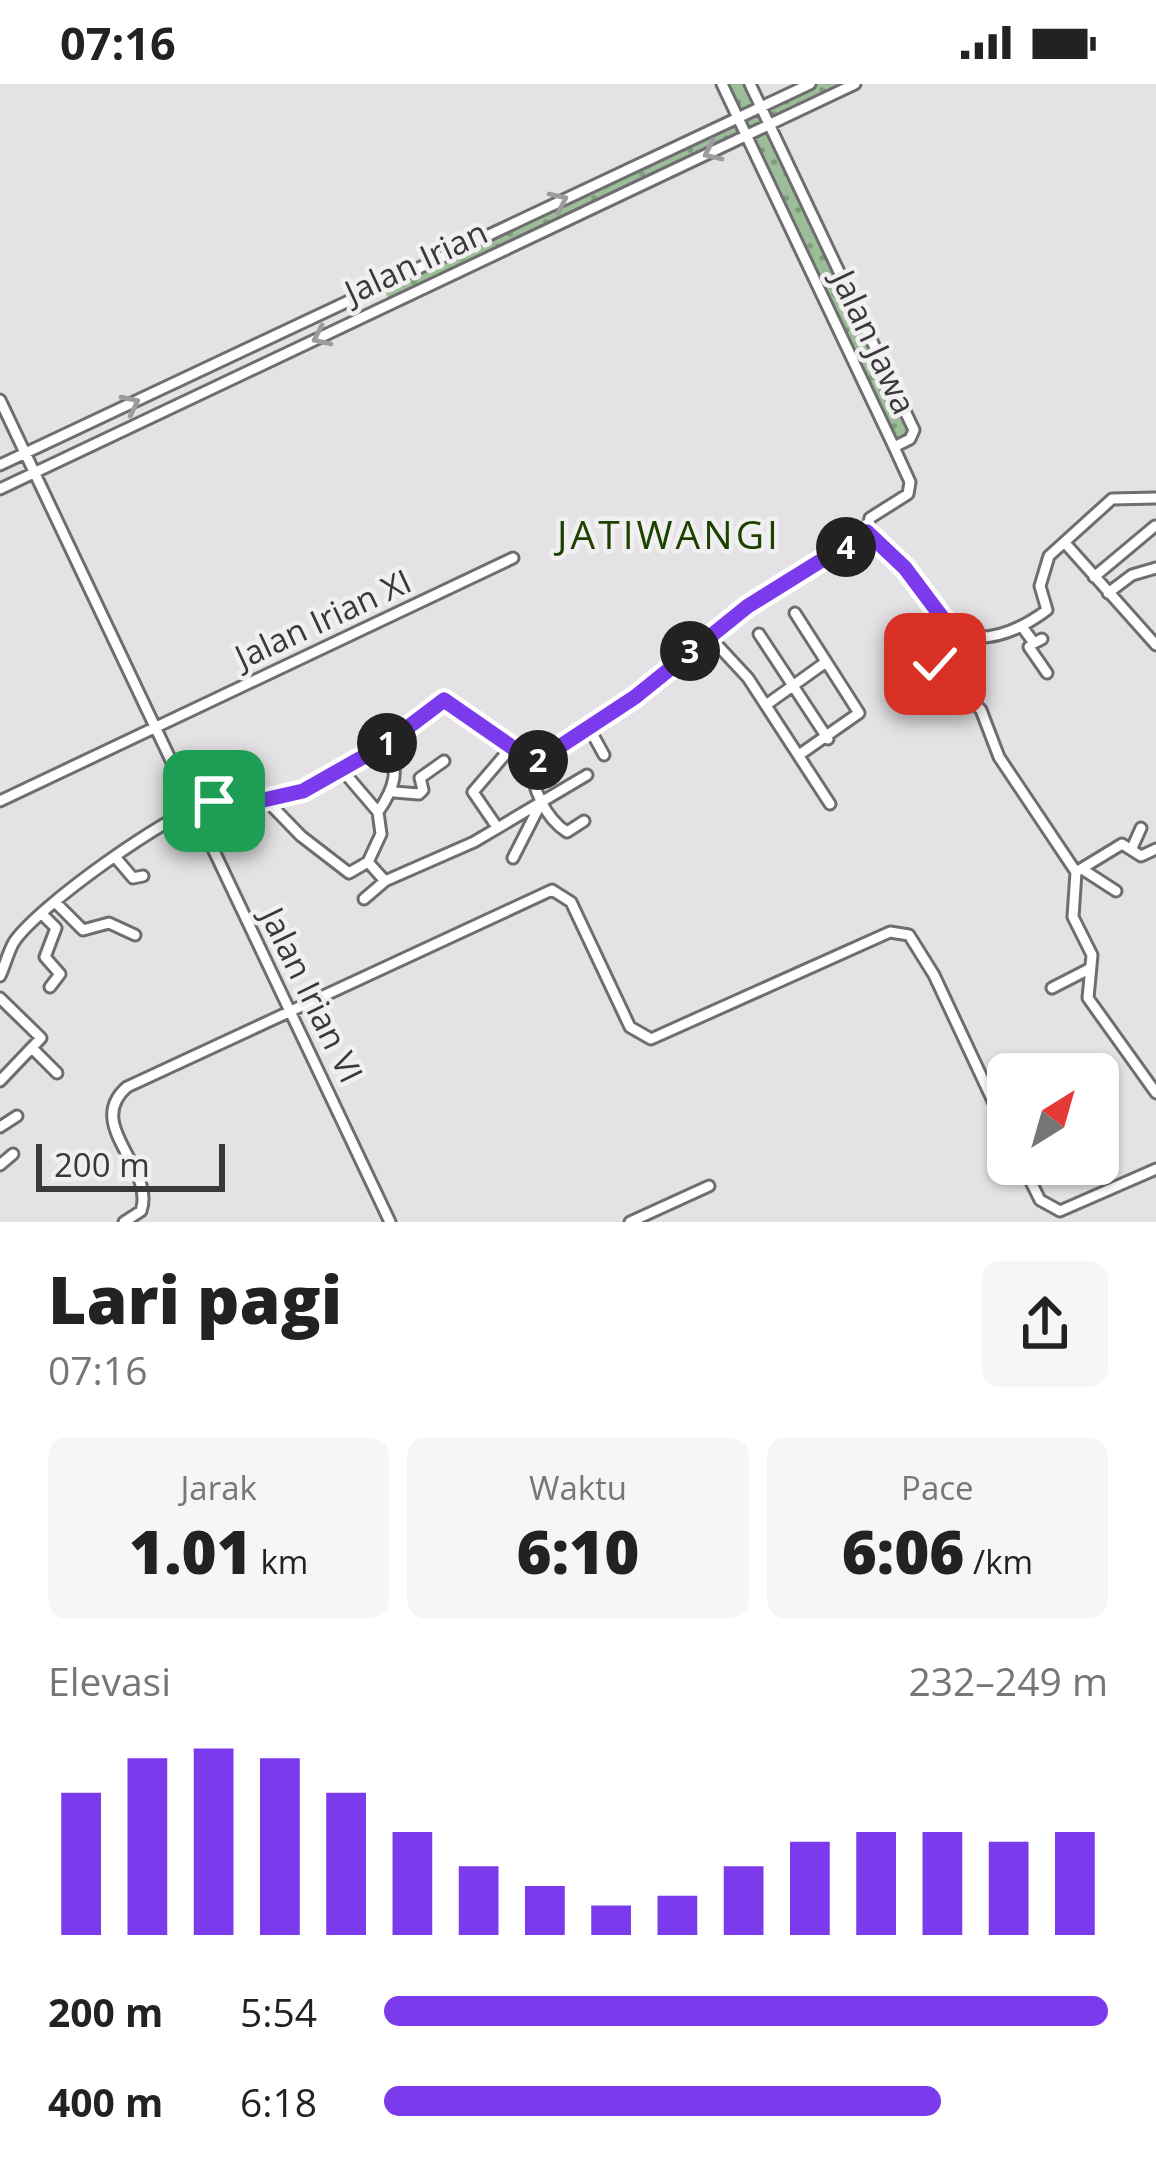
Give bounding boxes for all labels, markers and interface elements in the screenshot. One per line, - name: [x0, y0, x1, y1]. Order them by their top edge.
- text: 07:16: [60, 12, 176, 73]
- one-way arrow: [703, 138, 724, 161]
- one-way arrow: [547, 191, 568, 215]
- street label: Jalan Irian: [335, 209, 494, 315]
- street label: Jalan Jawa: [820, 260, 927, 421]
- one-way arrow: [312, 323, 333, 346]
- one-way arrow: [119, 395, 140, 418]
- district label: JATIWANGI: [553, 507, 781, 560]
- pin: 4: [816, 517, 876, 577]
- text: 4: [837, 524, 855, 569]
- street label: Jalan Irian XI: [225, 558, 418, 680]
- pin: [884, 613, 986, 715]
- pin: 3: [660, 621, 720, 681]
- text: 3: [681, 628, 699, 673]
- icon: check: [902, 631, 968, 697]
- pin: 1: [357, 713, 417, 773]
- text: 1: [378, 720, 396, 765]
- pin: 2: [508, 730, 568, 790]
- text: 2: [529, 737, 547, 782]
- pin: [163, 750, 265, 852]
- icon: arrive: [181, 768, 247, 834]
- street label: Jalan Irian VI: [249, 897, 374, 1090]
- north arrow: [987, 1053, 1119, 1185]
- map controls: [987, 1053, 1119, 1185]
- scale bar: [36, 1138, 225, 1191]
- text: 200 m: [54, 1142, 150, 1187]
- text: Lari pagi: [48, 1253, 342, 1343]
- button: share: [982, 1261, 1108, 1387]
- text: 07:16: [48, 1343, 147, 1396]
- text: Jarak: [180, 1465, 257, 1510]
- text: Waktu: [529, 1465, 627, 1510]
- text: Pace: [901, 1465, 974, 1510]
- text: 1.01: [129, 1510, 252, 1592]
- text: 6:10: [517, 1510, 639, 1592]
- text: 6:06: [842, 1510, 964, 1592]
- text: km: [252, 1539, 308, 1584]
- text: /km: [964, 1539, 1033, 1584]
- text: Elevasi: [48, 1654, 171, 1707]
- text: 232–249 m: [908, 1654, 1108, 1707]
- text: 200 m: [48, 1985, 163, 2038]
- text: 5:54: [240, 1985, 317, 2038]
- text: 400 m: [48, 2075, 163, 2128]
- text: 6:18: [240, 2075, 317, 2128]

